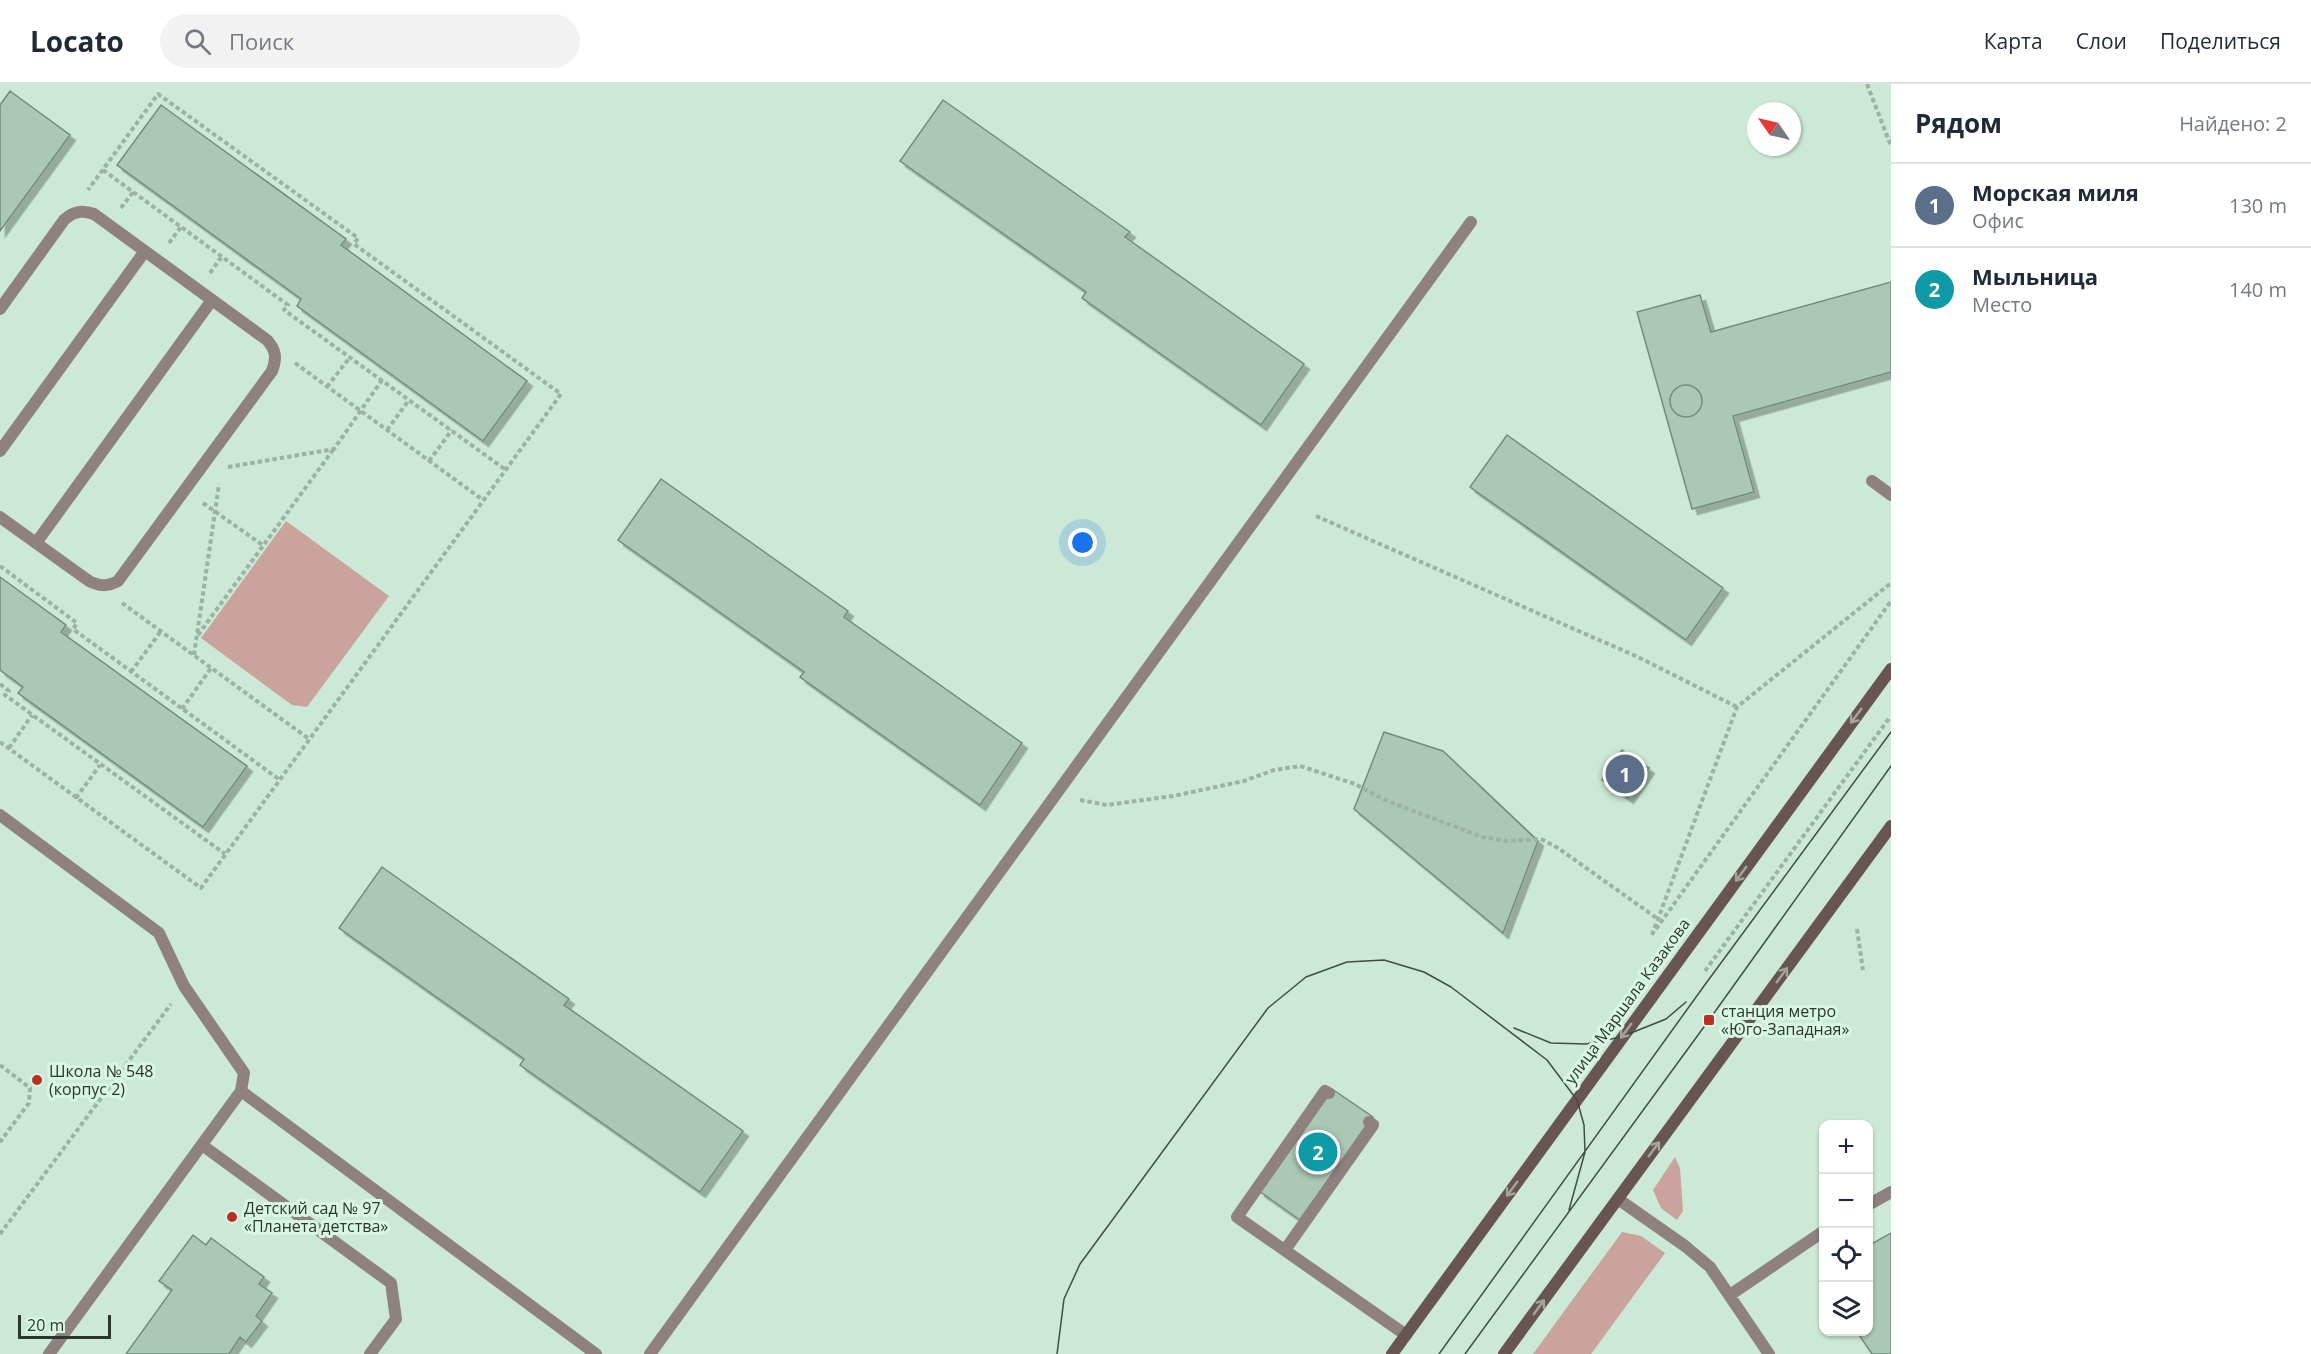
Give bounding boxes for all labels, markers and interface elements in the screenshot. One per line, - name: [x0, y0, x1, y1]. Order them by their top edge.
- search box: [160, 14, 580, 68]
- text: Locato: [30, 22, 124, 60]
- icon: search: [181, 25, 214, 58]
- text: Поиск: [229, 26, 294, 56]
- text: Карта: [1984, 27, 2043, 55]
- text: Слои: [2076, 27, 2127, 55]
- text: Поделиться: [2160, 27, 2281, 55]
- north arrow: [1747, 102, 1801, 156]
- text: Рядом: [1915, 105, 2002, 141]
- text: Найдено: 2: [2179, 110, 2287, 137]
- text: Морская миля: [1972, 177, 2139, 207]
- text: 1: [1929, 192, 1940, 219]
- text: 130 m: [2229, 192, 2287, 219]
- text: Офис: [1972, 207, 2024, 234]
- text: Мыльница: [1972, 261, 2098, 291]
- text: 2: [1929, 276, 1940, 303]
- text: 140 m: [2229, 276, 2287, 303]
- text: Место: [1972, 291, 2032, 318]
- your location: [1068, 528, 1097, 557]
- one-way arrow: [1850, 708, 1863, 724]
- pin: 1: [1606, 752, 1644, 796]
- one-way arrow: [1735, 865, 1747, 881]
- street label: улица Маршала Казакова: [1559, 914, 1695, 1088]
- one-way arrow: [1775, 968, 1788, 984]
- place label: станция метро «Юго-Западная»: [1721, 1000, 1849, 1040]
- marker: станция метро «Юго-Западная»: [1702, 1013, 1716, 1027]
- one-way arrow: [1620, 1023, 1632, 1039]
- place label: Школа № 548 (корпус 2): [49, 1060, 154, 1100]
- marker: Школа № 548 (корпус 2): [30, 1073, 44, 1087]
- map controls: [1819, 1120, 1873, 1336]
- button: +: [1819, 1120, 1873, 1174]
- pin: 2: [1298, 1130, 1338, 1174]
- one-way arrow: [1648, 1142, 1660, 1158]
- button: −: [1819, 1174, 1873, 1228]
- one-way arrow: [1506, 1181, 1518, 1197]
- place label: Детский сад № 97 «Планета детства»: [244, 1197, 388, 1237]
- marker: Детский сад № 97 «Планета детства»: [225, 1210, 239, 1224]
- button: locate: [1819, 1228, 1873, 1282]
- button: layers: [1819, 1282, 1873, 1336]
- one-way arrow: [1533, 1299, 1545, 1315]
- scale bar: [18, 1312, 111, 1340]
- text: 20 m: [27, 1314, 64, 1336]

